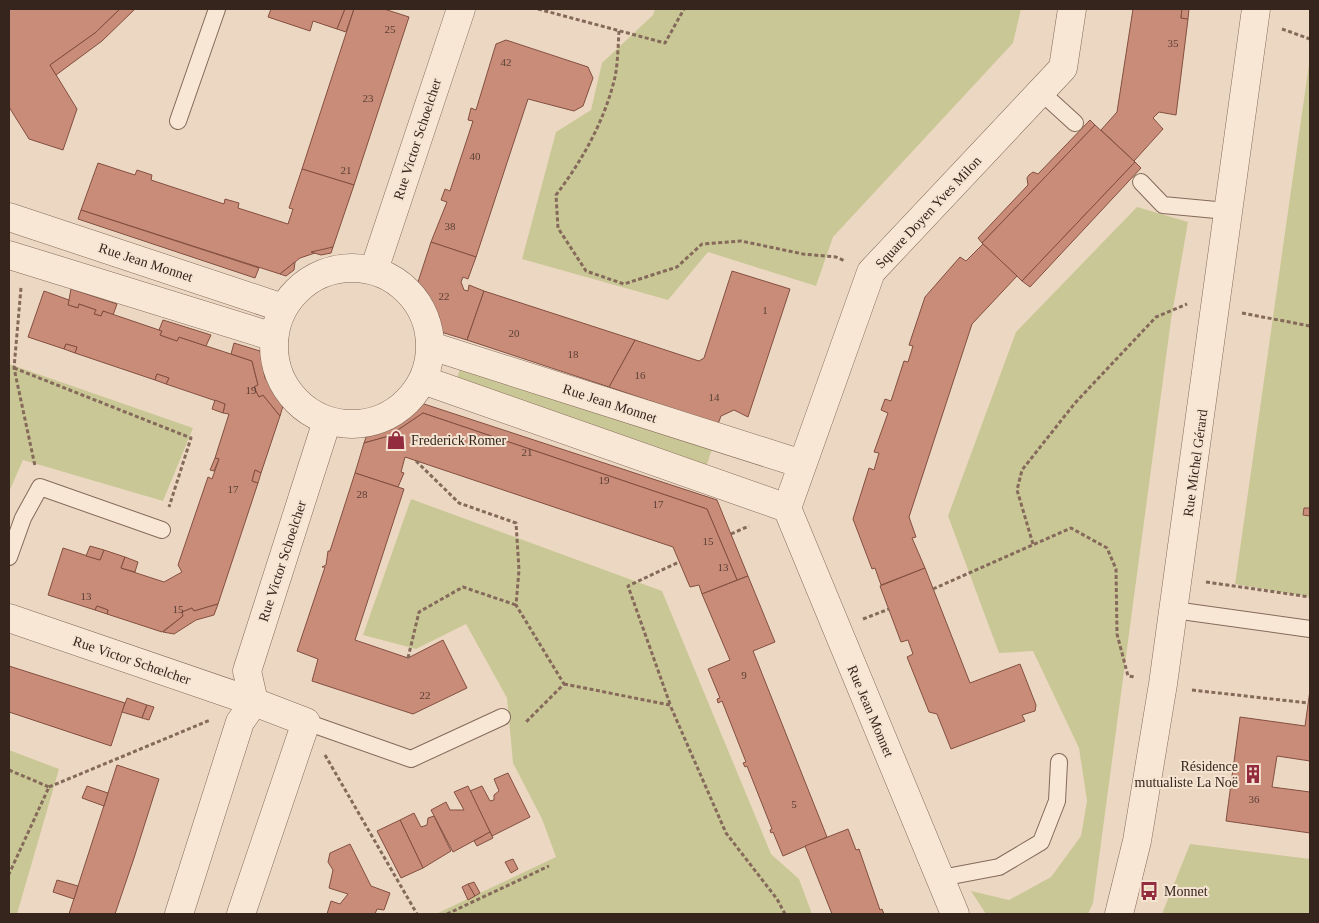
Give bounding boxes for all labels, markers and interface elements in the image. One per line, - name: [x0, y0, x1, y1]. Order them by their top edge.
- house number: 25: [385, 23, 396, 35]
- house number: 35: [1168, 37, 1179, 49]
- house number: 42: [501, 56, 512, 68]
- street label: Rue Victor Schoelcher: [391, 76, 444, 202]
- house number: 23: [363, 92, 374, 104]
- house number: 40: [470, 150, 481, 162]
- street label: Square Doyen Yves Milon: [872, 153, 984, 271]
- house number: 21: [341, 164, 352, 176]
- house number: 38: [445, 220, 456, 232]
- street label: Rue Jean Monnet: [97, 240, 195, 285]
- house number: 22: [439, 290, 450, 302]
- house number: 1: [762, 304, 768, 316]
- house number: 20: [509, 327, 520, 339]
- house number: 18: [568, 348, 579, 360]
- house number: 16: [635, 369, 646, 381]
- street label: Rue Jean Monnet: [561, 381, 659, 426]
- house number: 19: [246, 384, 257, 396]
- house number: 14: [709, 391, 720, 403]
- street label: Rue Michel Gérard: [1181, 409, 1210, 518]
- shop icon: Frederick Romer: [385, 429, 407, 451]
- place label: Frederick Romer: [411, 433, 507, 448]
- house number: 21: [522, 446, 533, 458]
- house number: 19: [599, 474, 610, 486]
- house number: 17: [228, 483, 239, 495]
- house number: 28: [357, 488, 368, 500]
- street label: Rue Victor Schoelcher: [256, 498, 309, 624]
- house number: 17: [653, 498, 664, 510]
- house number: 15: [703, 535, 714, 547]
- house number: 13: [718, 561, 729, 573]
- house number: 13: [81, 590, 92, 602]
- house number: 15: [173, 603, 184, 615]
- street label: Rue Victor Schœlcher: [71, 633, 193, 688]
- street label: Rue Jean Monnet: [844, 663, 897, 759]
- house number: 9: [741, 669, 747, 681]
- house number: 22: [420, 689, 431, 701]
- place label: Résidence mutualiste La Noë: [1135, 759, 1238, 790]
- building icon: Résidence mutualiste La Noë: [1242, 763, 1264, 785]
- house number: 36: [1249, 793, 1260, 805]
- house number: 5: [791, 798, 797, 810]
- bus stop icon: Monnet: [1138, 880, 1160, 902]
- place label: Monnet: [1164, 884, 1208, 899]

